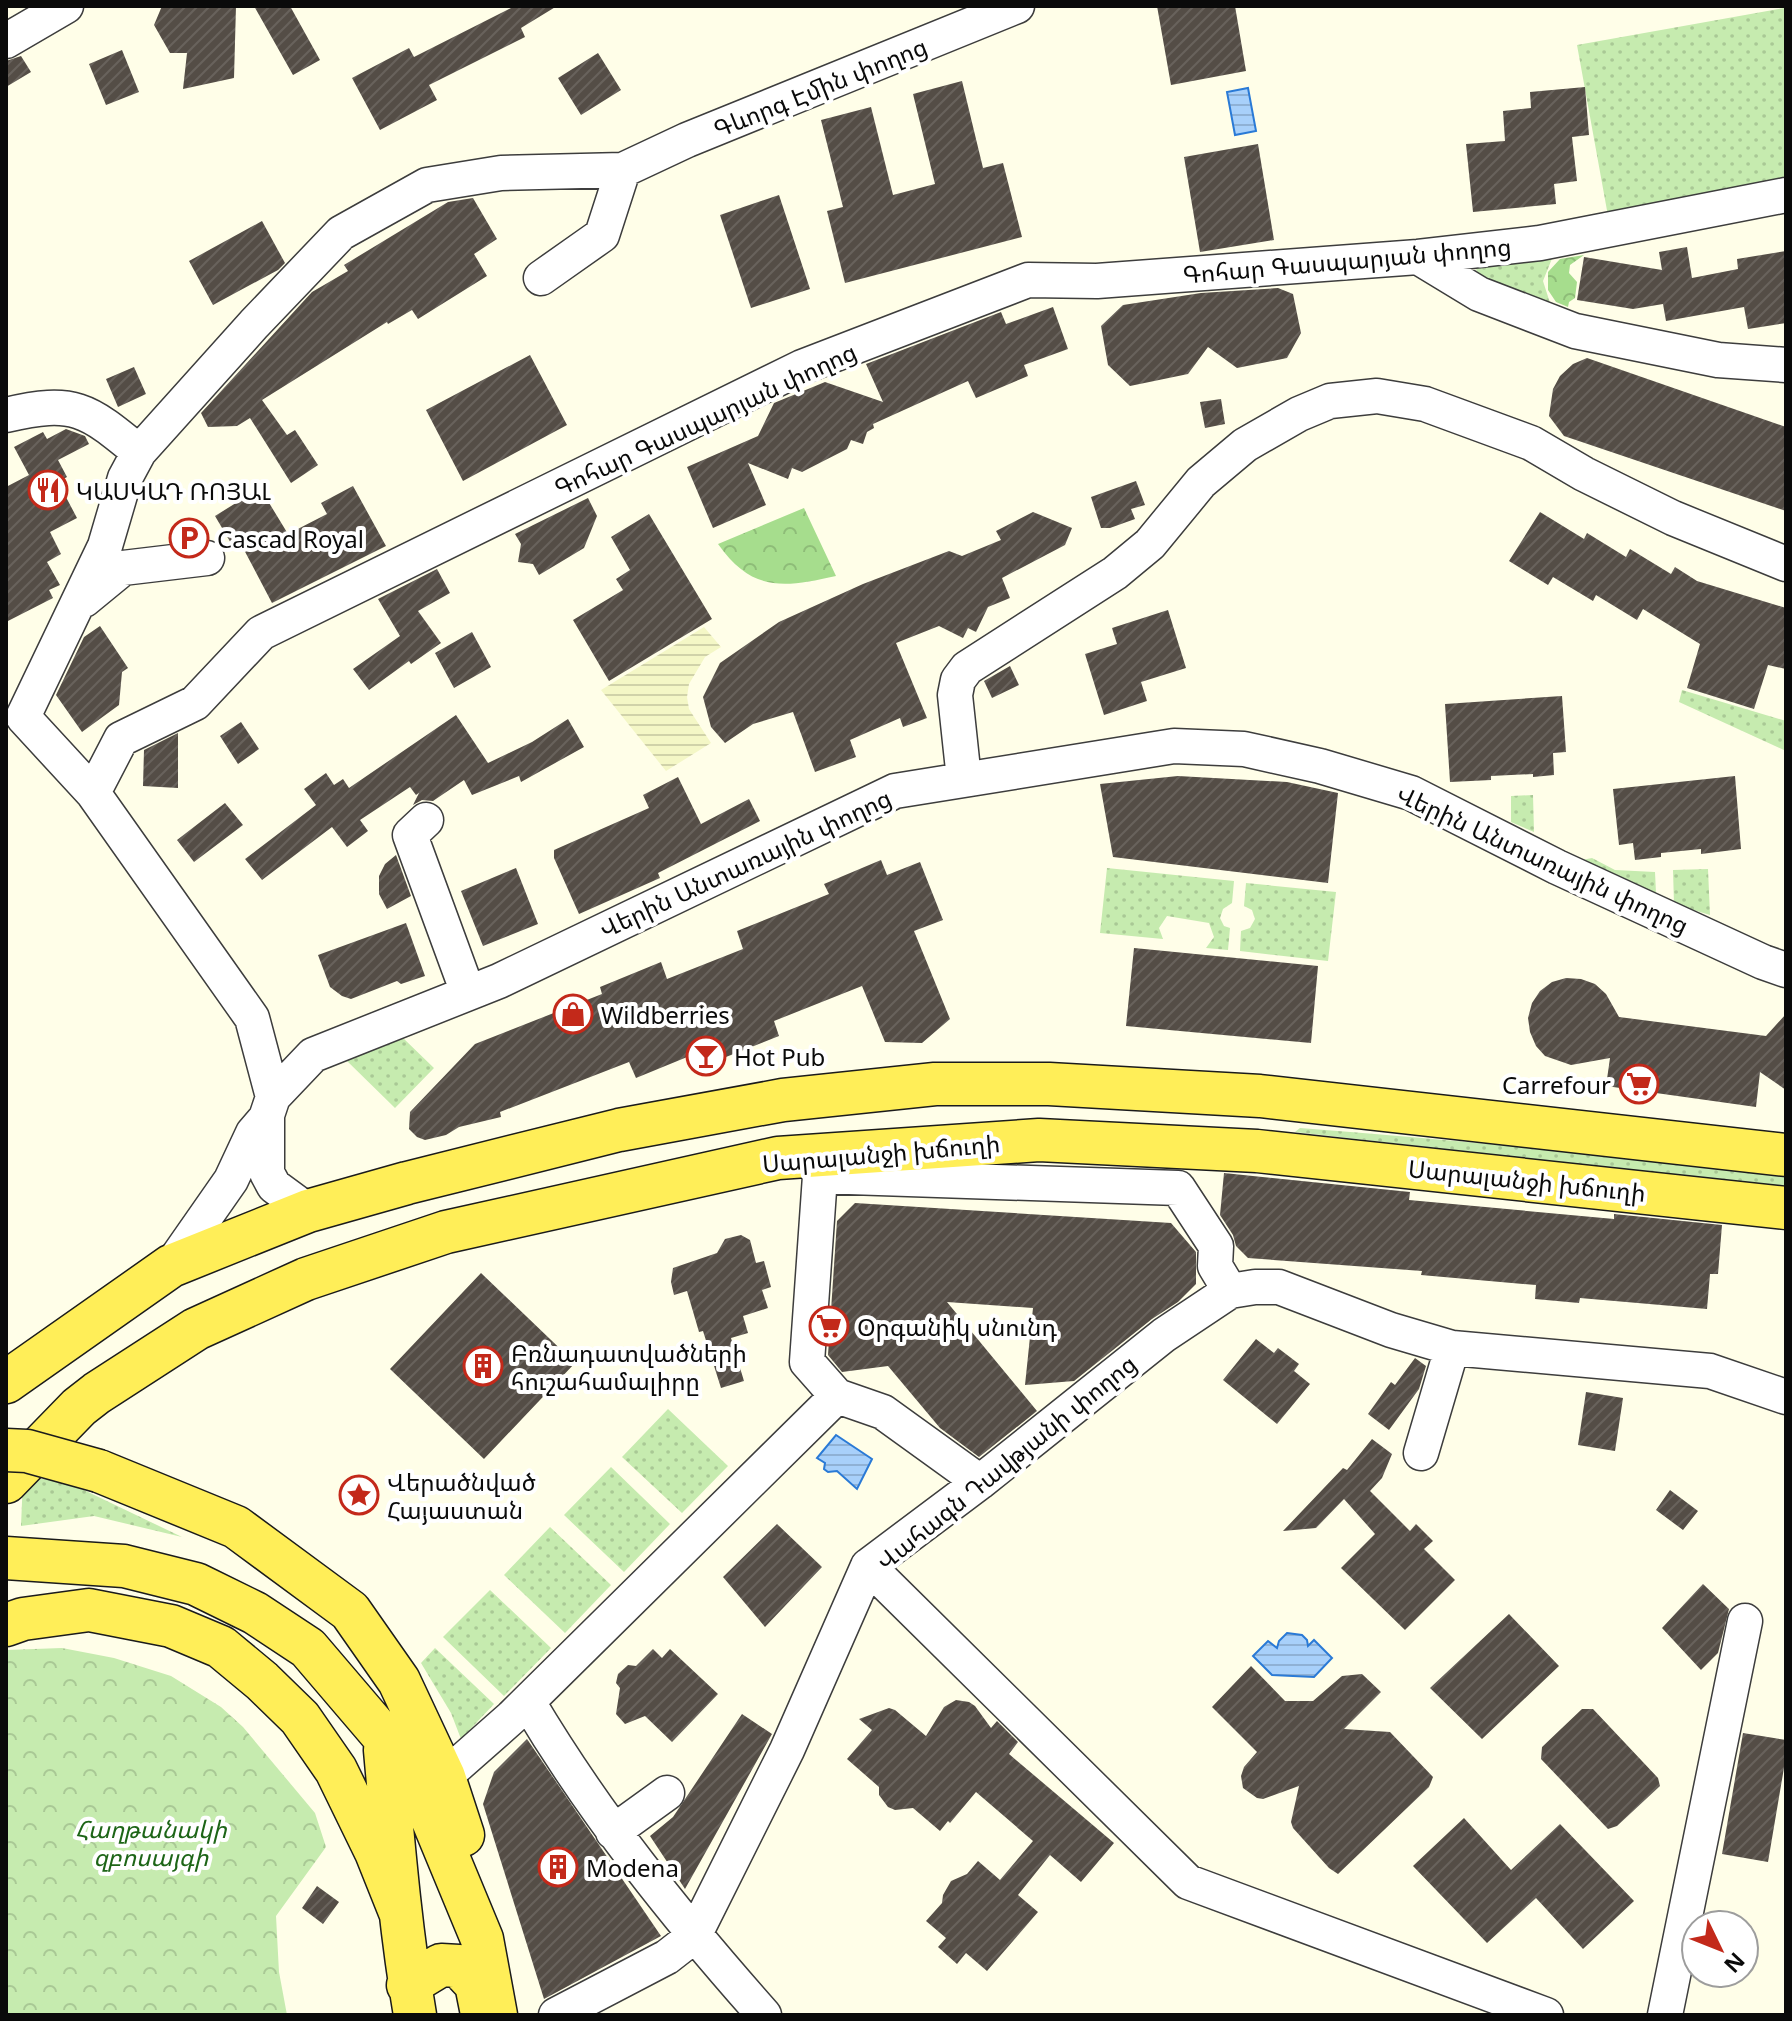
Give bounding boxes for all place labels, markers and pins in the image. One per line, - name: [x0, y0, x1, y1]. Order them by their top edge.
- restaurant icon: ԿԱՍԿԱԴ ՌՈՅԱԼ: [27, 469, 69, 511]
- place label: ԿԱՍԿԱԴ ՌՈՅԱԼ: [76, 474, 271, 507]
- parking icon: Cascad Royal: [168, 517, 210, 559]
- place label: Cascad Royal: [217, 522, 364, 555]
- shop icon: Wildberries: [552, 993, 594, 1035]
- place label: Wildberries: [601, 998, 730, 1031]
- bar icon: Hot Pub: [685, 1035, 727, 1077]
- place label: Hot Pub: [734, 1040, 825, 1073]
- supermarket icon: Carrefour: [1618, 1063, 1660, 1105]
- place label: Carrefour: [1502, 1068, 1611, 1101]
- supermarket icon: Օրգանիկ սնունդ: [808, 1305, 850, 1347]
- place label: Օրգանիկ սնունդ: [857, 1310, 1057, 1343]
- place label: Բռնադատվածների հուշահամալիրը: [511, 1336, 747, 1397]
- building icon: Բռնադատվածների հուշահամալիրը: [462, 1345, 504, 1387]
- place label: Վերածնված Հայաստան: [387, 1465, 536, 1526]
- place icon: Վերածնված Հայաստան: [338, 1474, 380, 1516]
- building icon: Modena: [537, 1846, 579, 1888]
- place label: Modena: [586, 1851, 679, 1884]

